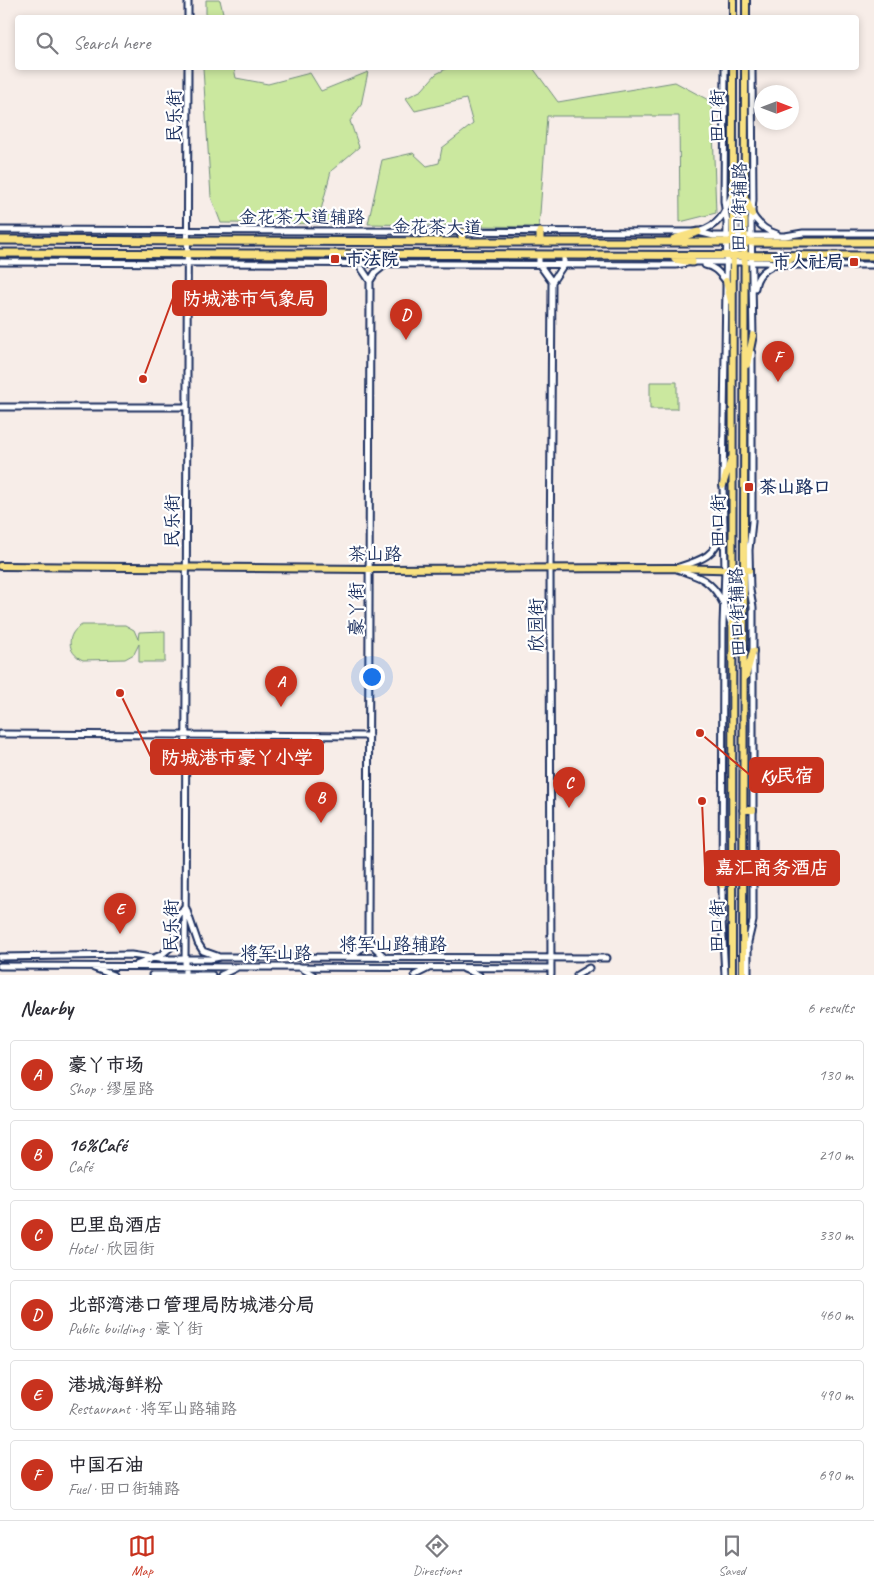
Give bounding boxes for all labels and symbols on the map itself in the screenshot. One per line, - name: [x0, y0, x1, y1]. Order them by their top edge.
- north arrow: [754, 85, 799, 130]
- street label: 民乐街: [163, 89, 185, 143]
- street label: 田口街: [706, 89, 728, 143]
- street label: 田口街辅路: [727, 162, 751, 252]
- street label: 金花茶大道辅路: [239, 206, 365, 228]
- street label: 金花茶大道: [392, 215, 482, 239]
- place label: 巿法院: [345, 248, 399, 270]
- place label: 市人社局: [772, 251, 844, 273]
- marker: 巿法院: [329, 253, 341, 265]
- marker: 市人社局: [848, 256, 860, 268]
- callout: 防城港市气象局: [173, 281, 326, 315]
- text: 防城港市气象局: [182, 287, 316, 311]
- pin: D: [390, 299, 422, 340]
- pin: F: [762, 341, 794, 382]
- place label: 茶山路口: [759, 476, 831, 498]
- marker: 茶山路口: [743, 481, 755, 493]
- street label: 民乐街: [161, 494, 183, 548]
- street label: 田口街: [707, 494, 729, 548]
- street label: 茶山路: [348, 543, 402, 565]
- street label: 田口街辅路: [724, 567, 750, 657]
- street label: 豪丫街: [345, 582, 367, 636]
- street label: 欣园街: [525, 598, 547, 652]
- your location: [359, 664, 385, 690]
- pin: A: [265, 666, 297, 707]
- callout: 防城港市豪丫小学: [151, 740, 323, 774]
- text: 防城港市豪丫小学: [161, 746, 313, 770]
- callout: Ky民宿: [750, 758, 823, 792]
- text: Ky民宿: [760, 764, 814, 788]
- pin: C: [553, 767, 585, 808]
- pin: B: [305, 782, 337, 823]
- callout: 嘉汇商务酒店: [705, 851, 839, 885]
- text: 嘉汇商务酒店: [715, 856, 829, 880]
- pin: E: [104, 893, 136, 934]
- street label: 民乐街: [160, 899, 182, 953]
- street label: 田口街: [706, 899, 728, 953]
- street label: 将军山路辅路: [339, 933, 447, 955]
- street label: 将军山路: [240, 942, 312, 964]

